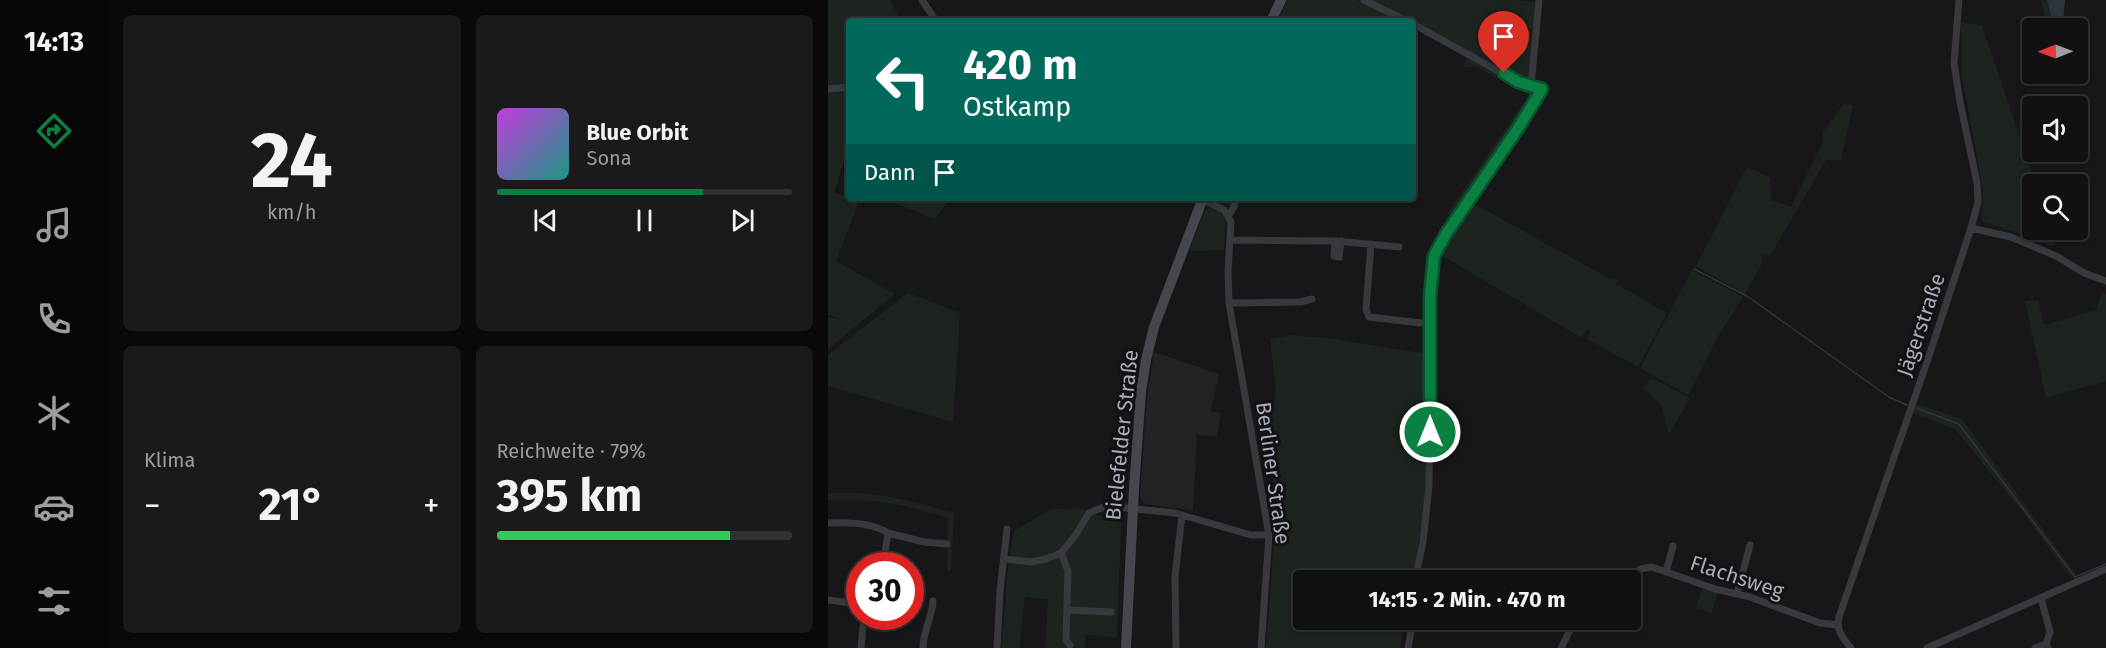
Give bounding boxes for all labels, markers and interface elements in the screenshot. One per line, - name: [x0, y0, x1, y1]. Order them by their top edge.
- pin: [1478, 11, 1529, 73]
- north arrow: [2022, 18, 2088, 84]
- map controls: [2022, 18, 2088, 240]
- icon: arrive: [1487, 20, 1520, 53]
- text: 14:13: [24, 26, 84, 58]
- text: 420 m: [963, 40, 1078, 90]
- icon: left: [864, 42, 942, 120]
- text: Ostkamp: [963, 91, 1071, 123]
- button: sound: [2022, 96, 2088, 162]
- icon: directions: [33, 110, 75, 152]
- text: 24: [251, 114, 333, 208]
- text: Blue Orbit: [587, 119, 688, 146]
- text: Sona: [587, 146, 632, 170]
- icon: arrive: [928, 156, 961, 189]
- text: Dann: [864, 159, 916, 186]
- button: search: [2022, 174, 2088, 240]
- text: km/h: [267, 200, 317, 224]
- icon: music: [33, 204, 75, 246]
- icon: previous: [529, 204, 562, 237]
- icon: pause: [628, 204, 661, 237]
- icon: next: [726, 204, 759, 237]
- street label: Jägerstraße: [1891, 270, 1951, 380]
- icon: phone: [33, 298, 75, 340]
- street label: Bielefelder Straße: [1100, 348, 1144, 522]
- icon: climate: [33, 392, 75, 434]
- street label: Berliner Straße: [1250, 400, 1296, 546]
- position arrow: [1398, 400, 1462, 464]
- text: Reichweite · 79%: [497, 439, 646, 463]
- text: Klima: [144, 448, 195, 472]
- text: 395 km: [497, 469, 642, 523]
- text: 21°: [258, 478, 325, 532]
- icon: car: [33, 486, 75, 528]
- text: −: [144, 486, 161, 526]
- text: +: [423, 486, 439, 526]
- street label: Flachsweg: [1687, 550, 1787, 604]
- speed limit sign: 30: [846, 552, 924, 630]
- icon: filters: [33, 580, 75, 622]
- text: 14:15 · 2 Min. · 470 m: [1368, 586, 1566, 613]

